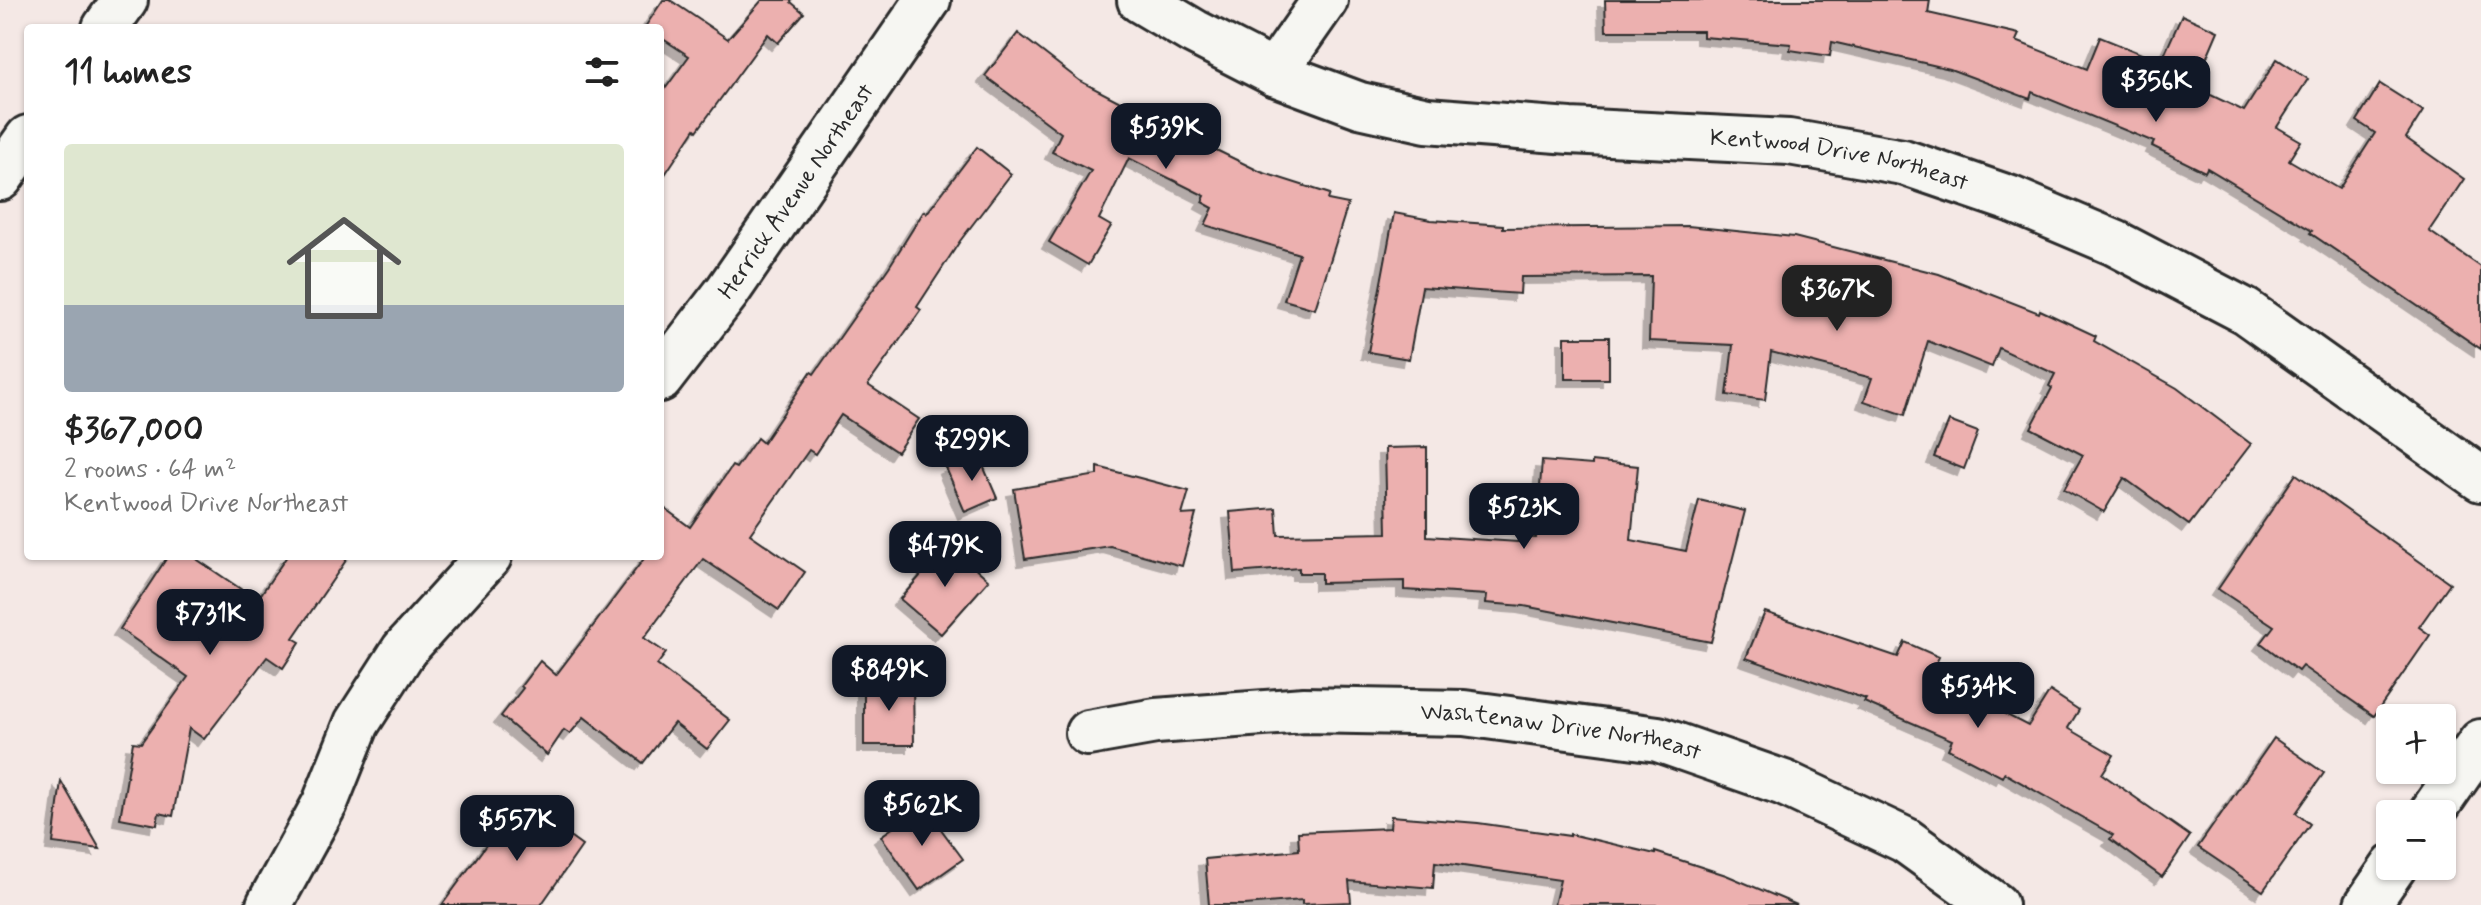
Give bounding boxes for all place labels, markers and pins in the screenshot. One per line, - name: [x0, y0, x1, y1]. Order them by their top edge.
- pin: $356K: [2100, 56, 2212, 124]
- pin: $539K: [1110, 103, 1222, 171]
- pin: $367K: [1781, 265, 1893, 333]
- pin: $299K: [916, 415, 1028, 483]
- pin: $523K: [1468, 483, 1580, 551]
- pin: $479K: [889, 521, 1001, 589]
- pin: $731K: [154, 589, 266, 657]
- pin: $849K: [833, 645, 945, 713]
- pin: $534K: [1922, 662, 2034, 730]
- pin: $562K: [866, 780, 978, 848]
- pin: $557K: [461, 795, 573, 863]

